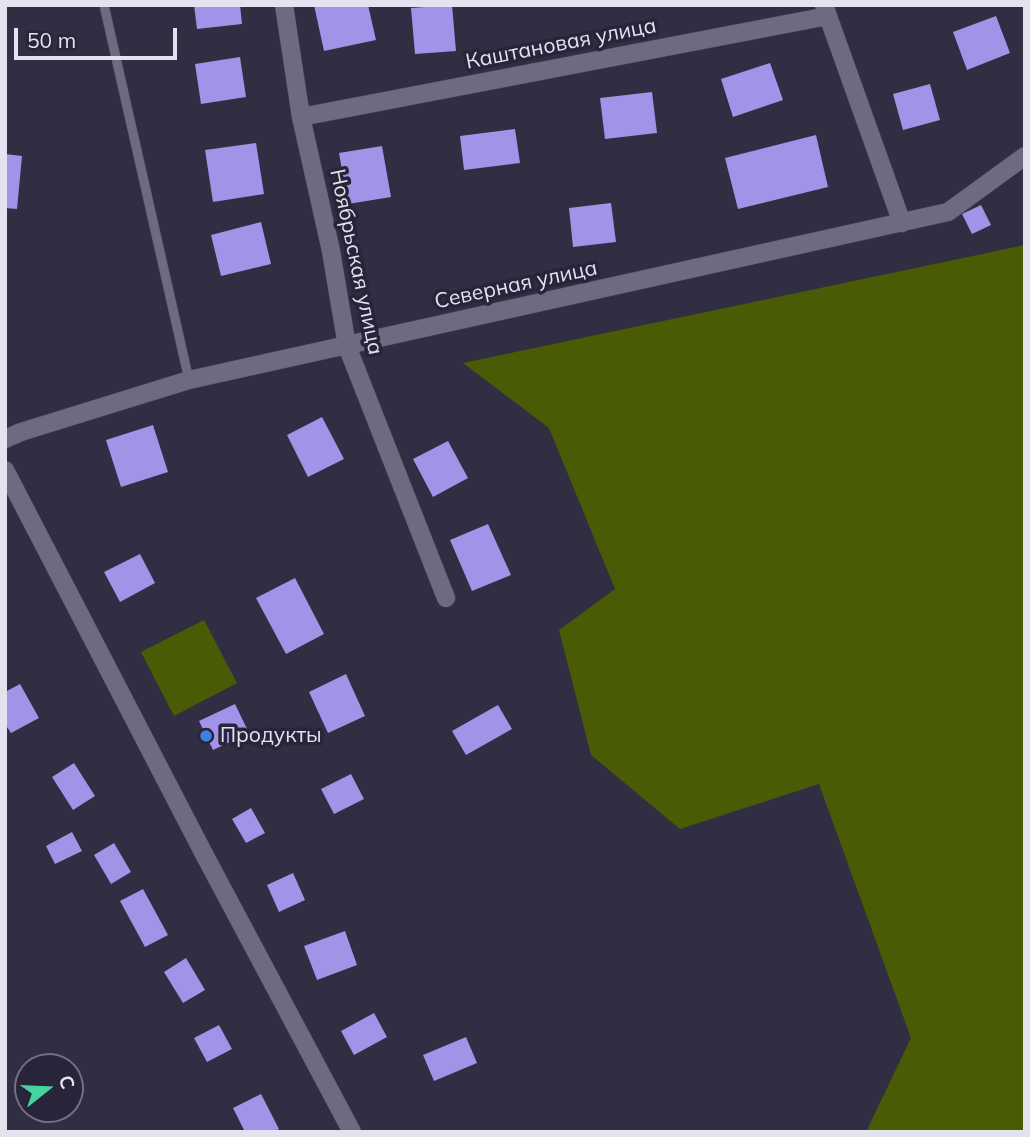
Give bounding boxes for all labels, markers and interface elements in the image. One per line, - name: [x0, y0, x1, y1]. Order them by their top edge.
- street label: Каштановая улица: [464, 13, 658, 75]
- scale bar: [18, 14, 180, 58]
- text: 50 m: [27, 27, 76, 53]
- street label: Ноябрьская улица: [324, 167, 388, 357]
- street label: Северная улица: [432, 255, 600, 315]
- place label: Продукты: [220, 723, 322, 749]
- marker: Продукты: [198, 728, 214, 744]
- north arrow: [14, 1053, 84, 1123]
- text: С: [54, 1072, 80, 1092]

